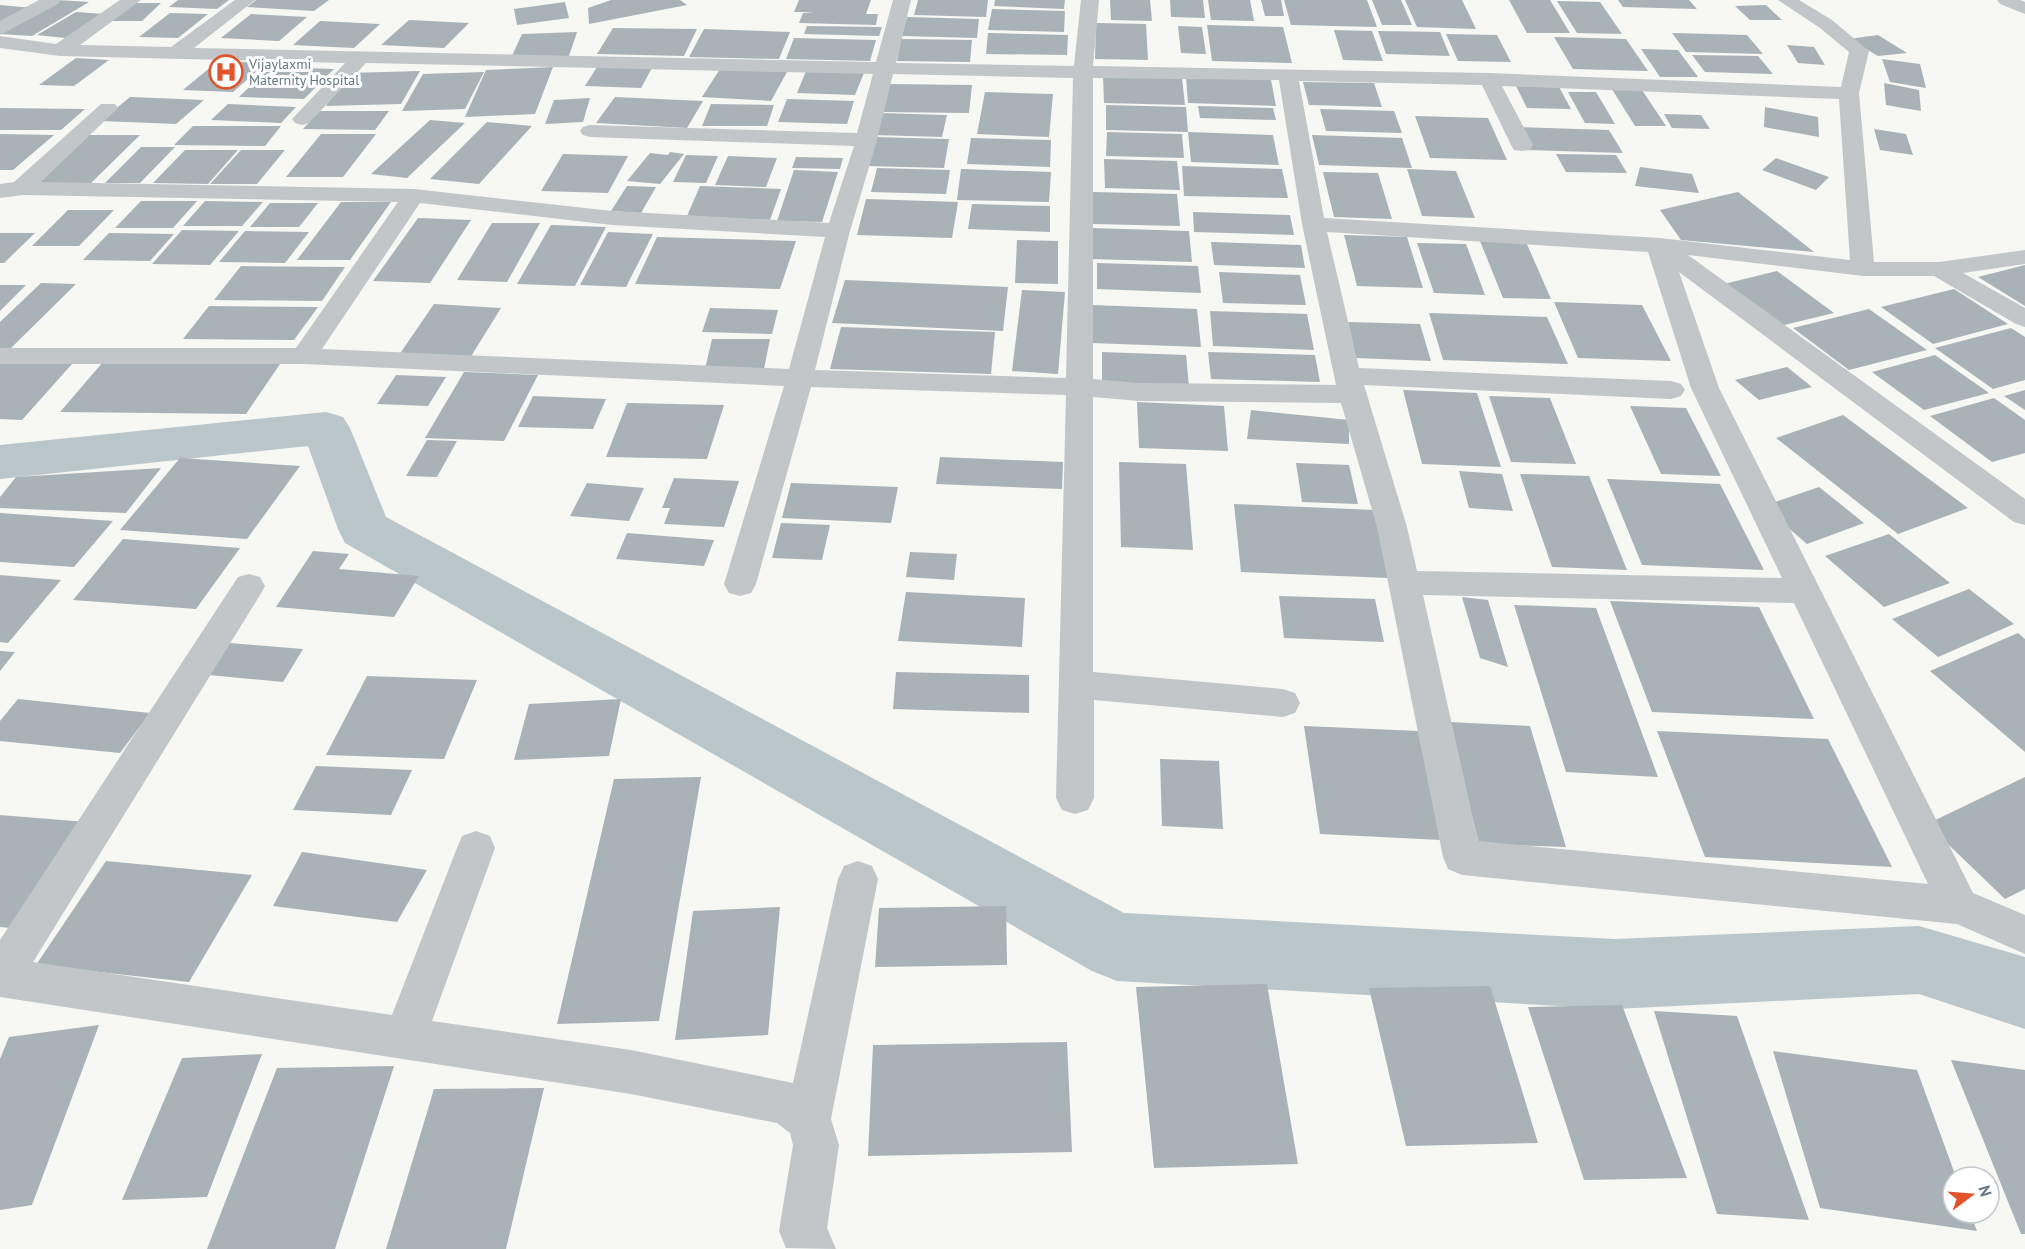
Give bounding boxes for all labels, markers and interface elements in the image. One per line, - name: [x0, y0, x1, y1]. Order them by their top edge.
- hospital icon: Vijaylaxmi Maternity Hospital: [208, 54, 244, 90]
- place label: Vijaylaxmi Maternity Hospital: [248, 55, 359, 89]
- north arrow: [1941, 1165, 2001, 1225]
- text: N: [1974, 1183, 1996, 1199]

